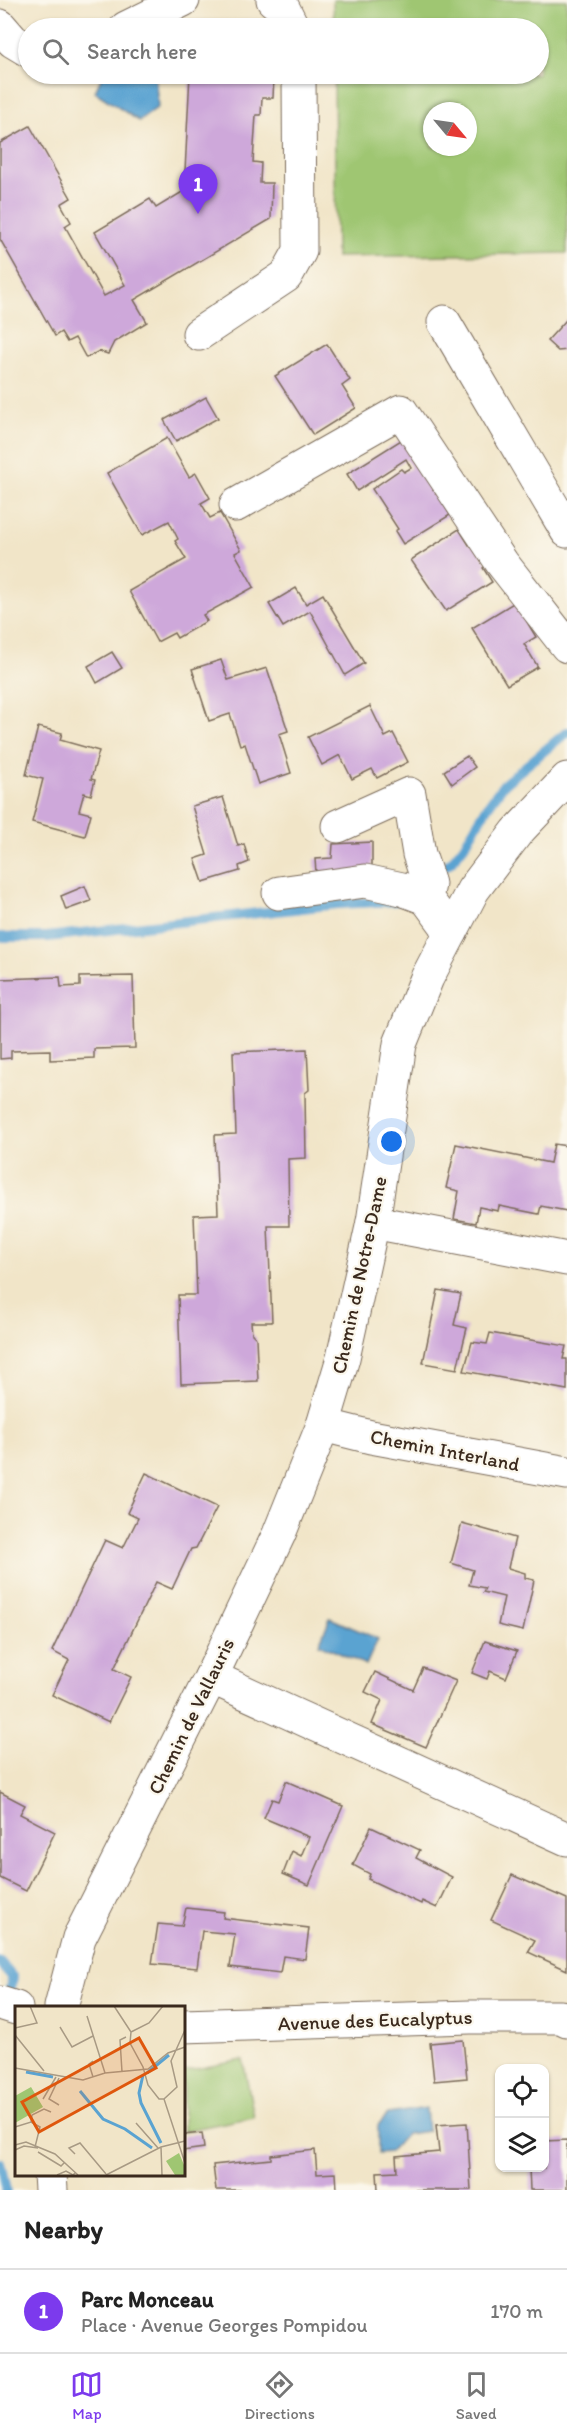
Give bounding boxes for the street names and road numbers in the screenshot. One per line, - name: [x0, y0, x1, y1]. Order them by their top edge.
- street label: Chemin de Notre-Dame: [326, 1174, 392, 1376]
- street label: Chemin Interland: [368, 1424, 522, 1476]
- street label: Chemin de Vallauris: [143, 1634, 239, 1798]
- street label: Avenue des Eucalyptus: [277, 2005, 473, 2035]

